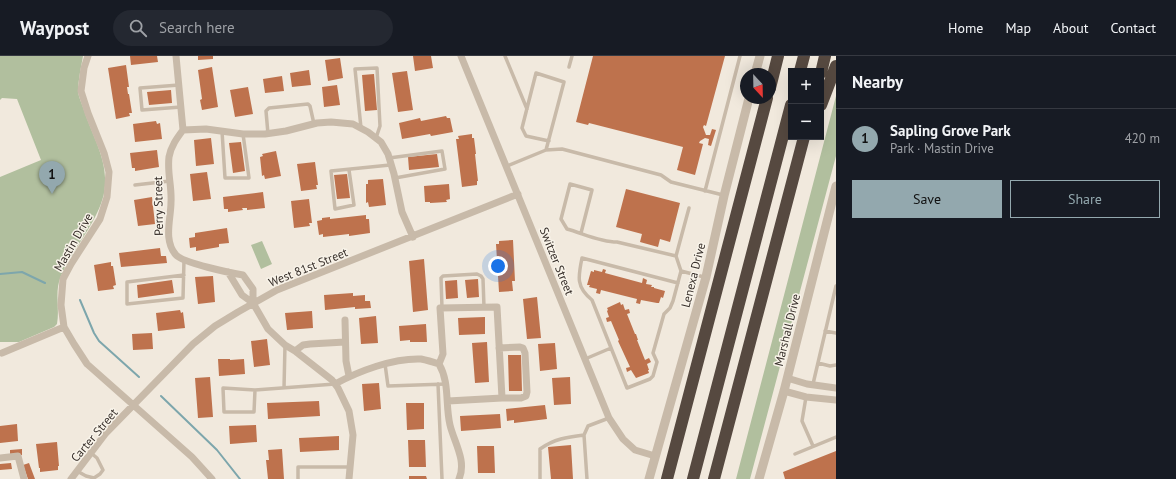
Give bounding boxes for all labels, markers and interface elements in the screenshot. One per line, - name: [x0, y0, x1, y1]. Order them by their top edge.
- search box: [113, 10, 393, 46]
- text: Waypost: [20, 16, 89, 40]
- icon: search: [127, 17, 149, 39]
- text: Search here: [159, 18, 235, 37]
- text: Home: [948, 19, 983, 37]
- text: Map: [1005, 19, 1031, 37]
- text: About: [1053, 19, 1089, 37]
- text: Contact: [1111, 19, 1156, 37]
- north arrow: [740, 68, 776, 104]
- map controls: [788, 68, 824, 140]
- button: +: [788, 68, 824, 104]
- text: Nearby: [852, 71, 903, 93]
- button: −: [788, 104, 824, 140]
- text: Sapling Grove Park: [890, 121, 1011, 140]
- text: 1: [861, 130, 869, 147]
- text: 420 m: [1125, 130, 1160, 147]
- text: Park · Mastin Drive: [890, 140, 994, 157]
- pin: 1: [39, 161, 65, 194]
- street label: Perry Street: [150, 176, 166, 236]
- button: Save: [852, 180, 1002, 218]
- button: Share: [1010, 180, 1160, 218]
- street label: Mastin Drive: [50, 210, 96, 274]
- street label: Switzer Street: [537, 225, 577, 297]
- street label: Lenexa Drive: [678, 241, 708, 309]
- street label: West 81st Street: [266, 244, 350, 290]
- your location: [488, 256, 508, 276]
- street label: Marshall Drive: [771, 292, 803, 368]
- street label: Carter Street: [67, 405, 121, 465]

